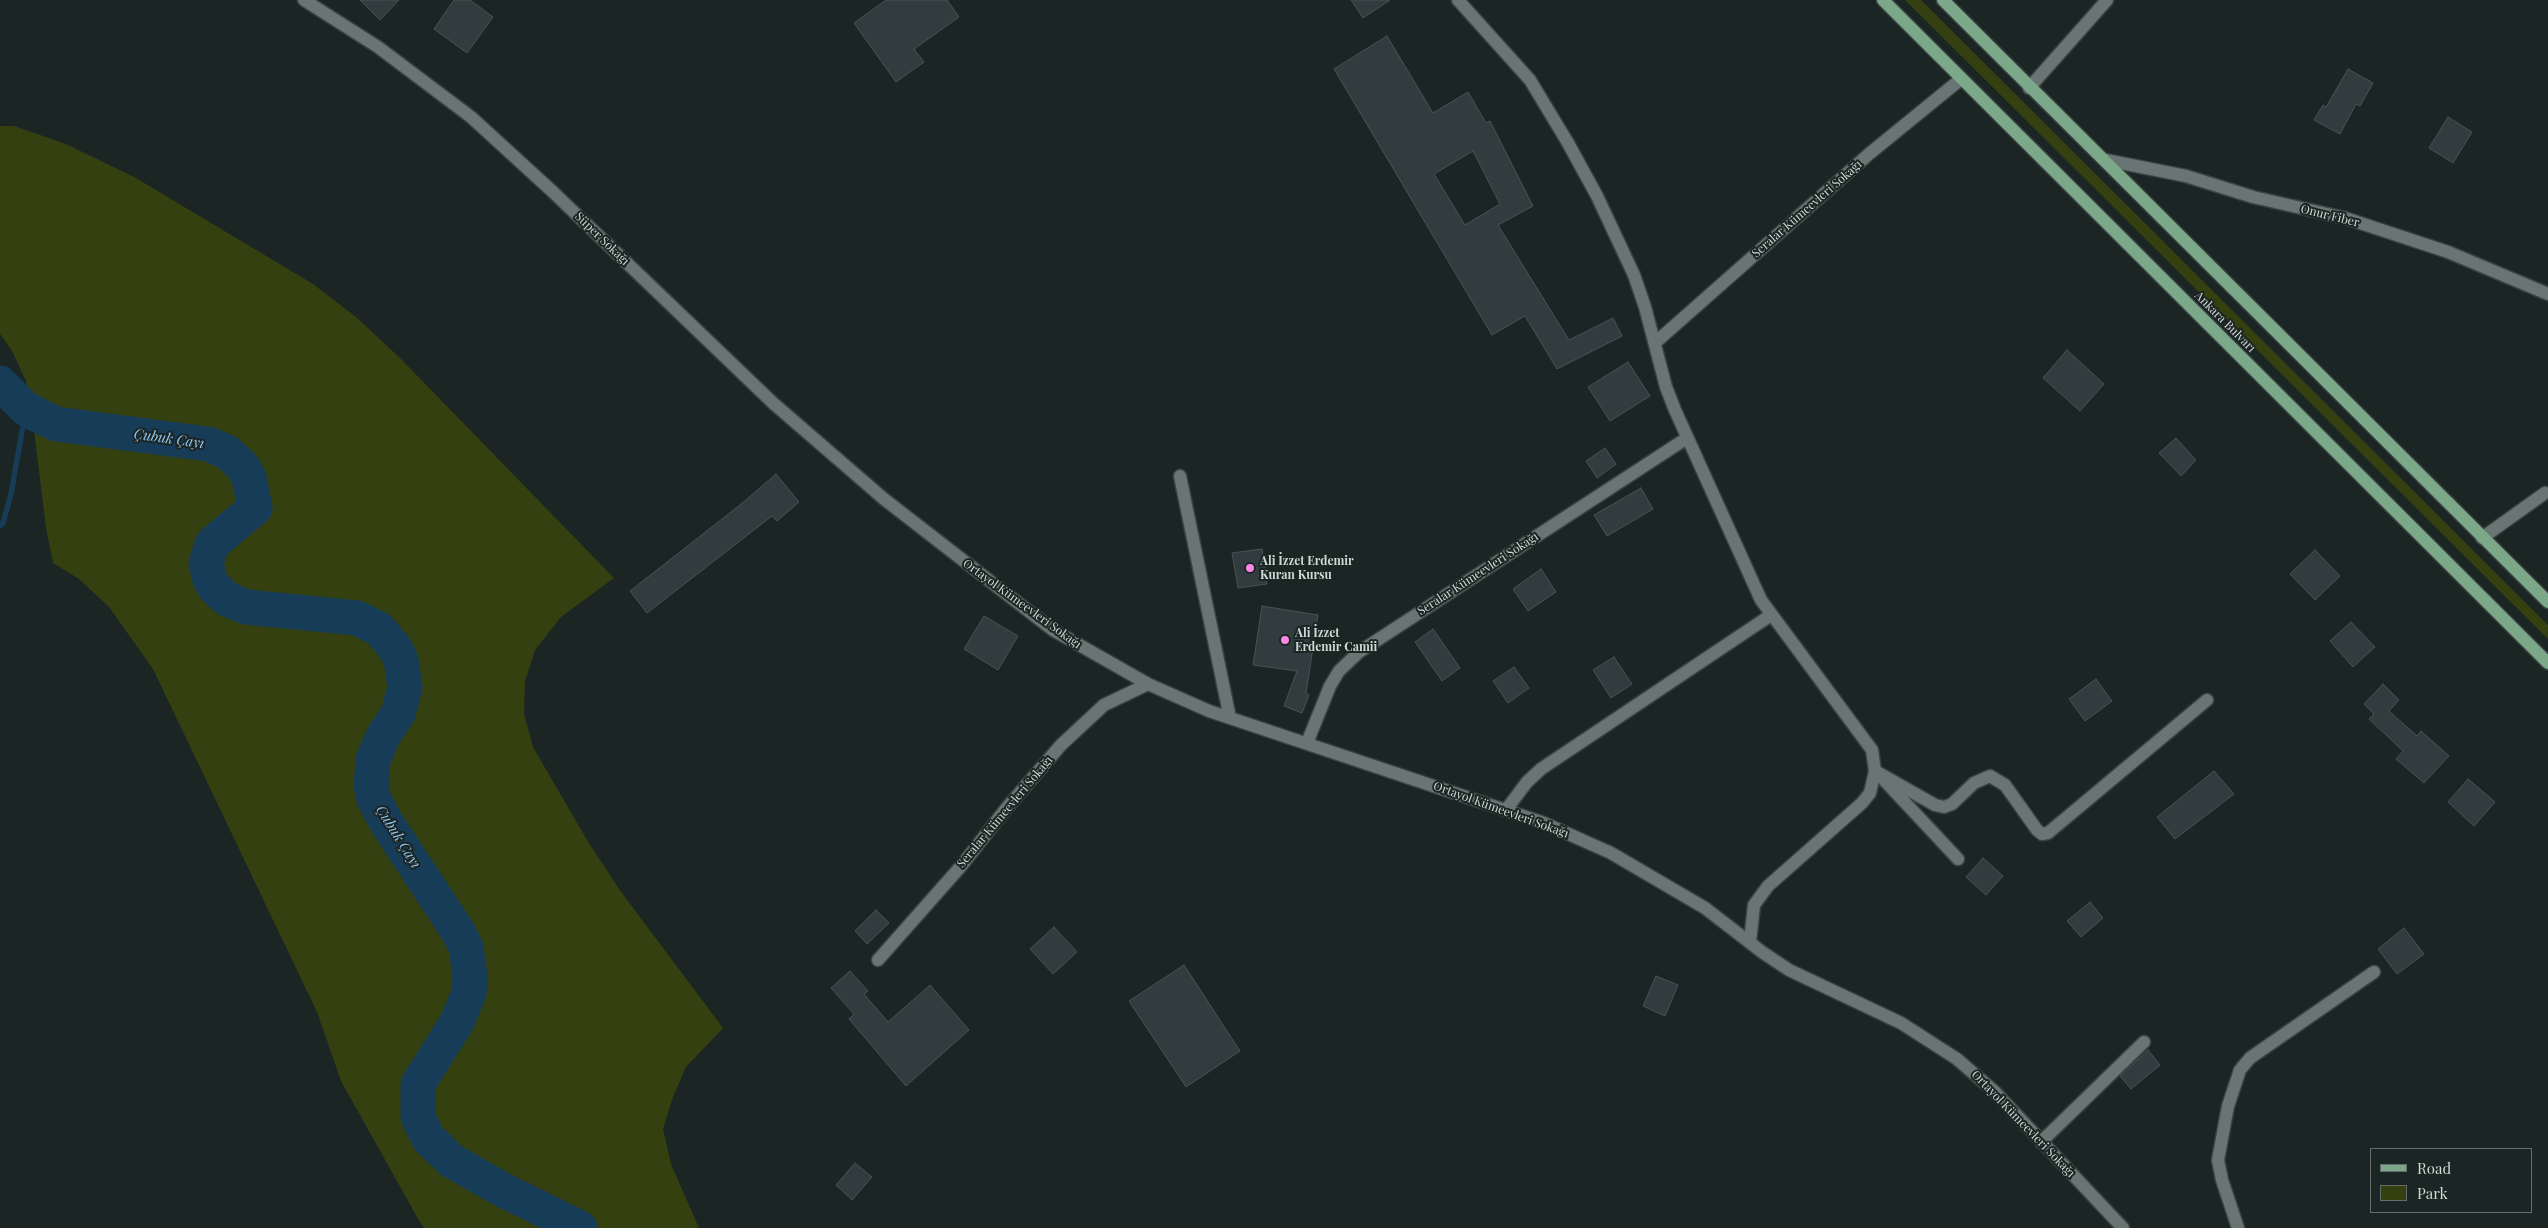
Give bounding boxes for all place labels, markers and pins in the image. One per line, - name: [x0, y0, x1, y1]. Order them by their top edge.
- place label: Ali İzzet Erdemir Kuran Kursu: [1260, 554, 1354, 582]
- marker: Ali İzzet Erdemir Kuran Kursu: [1244, 562, 1256, 574]
- place label: Ali İzzet Erdemir Camii: [1295, 626, 1377, 654]
- marker: Ali İzzet Erdemir Camii: [1279, 634, 1291, 646]

